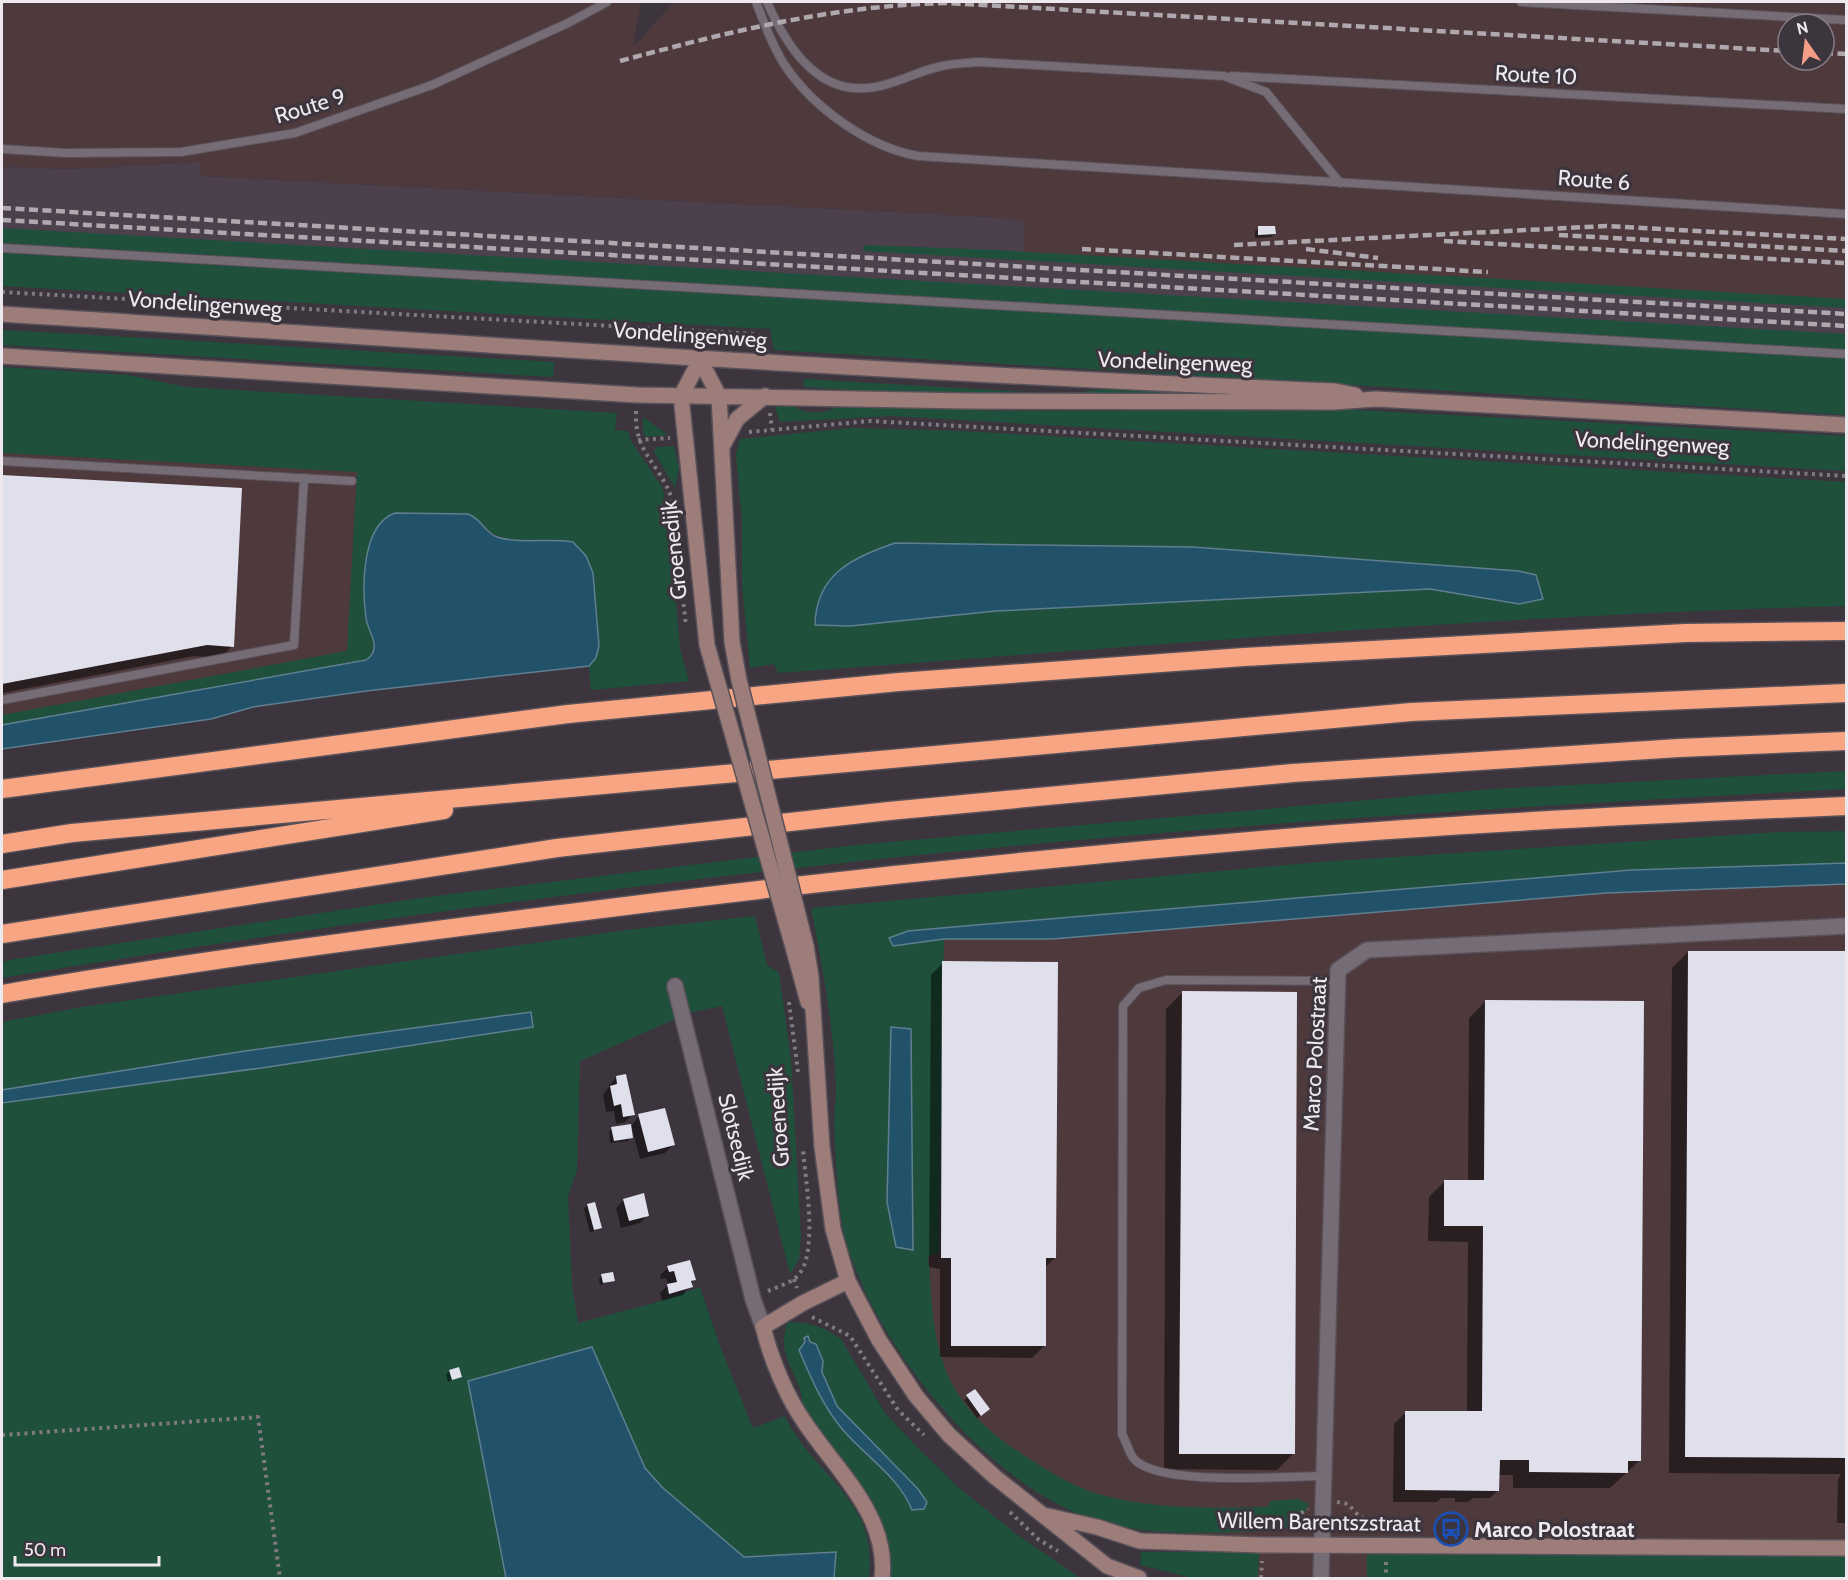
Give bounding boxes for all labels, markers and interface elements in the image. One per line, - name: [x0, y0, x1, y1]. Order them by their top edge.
- north arrow: [1776, 12, 1836, 72]
- text: N: [1795, 17, 1810, 39]
- street label: Route 10: [1494, 59, 1578, 91]
- street label: Route 9: [271, 82, 349, 130]
- street label: Route 6: [1557, 164, 1631, 196]
- street label: Vondelingenweg: [127, 285, 284, 323]
- street label: Vondelingenweg: [612, 316, 769, 354]
- street label: Vondelingenweg: [1097, 346, 1254, 378]
- street label: Vondelingenweg: [1574, 425, 1731, 461]
- street label: Groenedijk: [655, 499, 693, 601]
- street label: Marco Polostraat: [1297, 975, 1333, 1132]
- street label: Groenedijk: [761, 1066, 795, 1168]
- street label: Slotsedijk: [712, 1091, 760, 1184]
- street label: Willem Barentszstraat: [1217, 1507, 1422, 1537]
- bus stop icon: Marco Polostraat: [1433, 1511, 1469, 1547]
- place label: Marco Polostraat: [1474, 1516, 1635, 1543]
- scale bar: [15, 1529, 159, 1567]
- text: 50 m: [24, 1539, 66, 1561]

